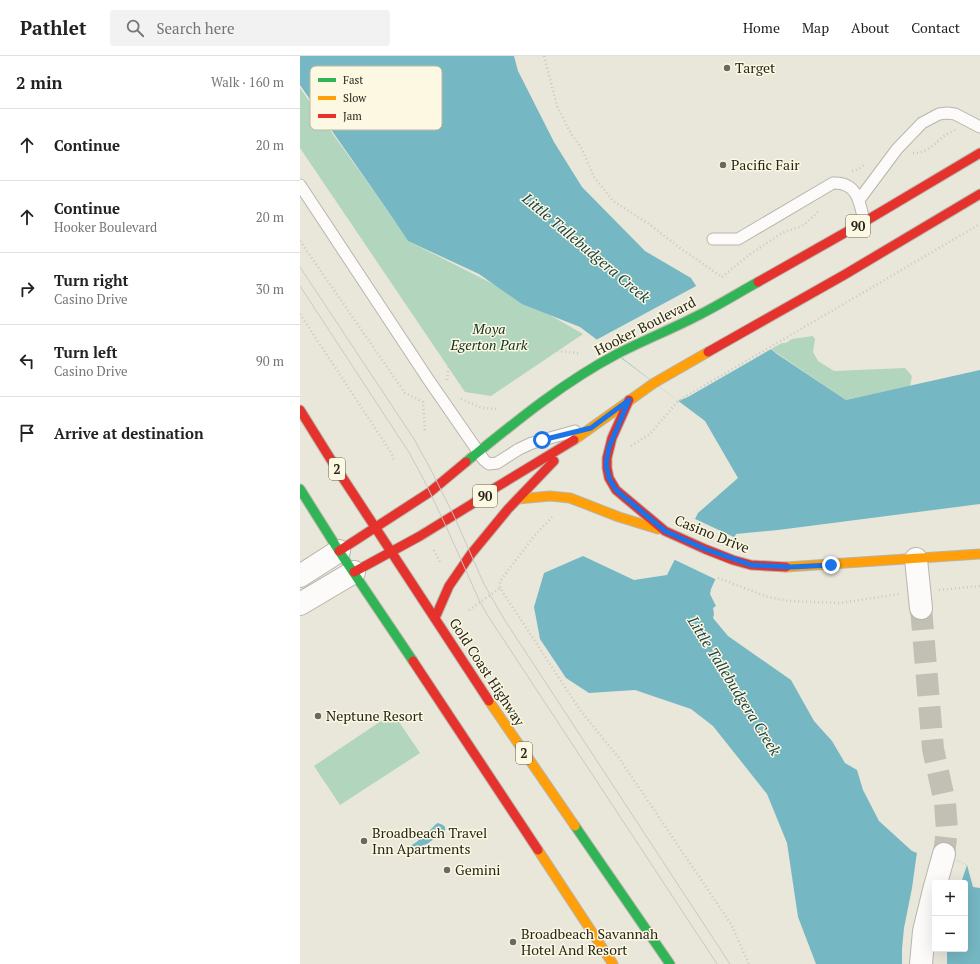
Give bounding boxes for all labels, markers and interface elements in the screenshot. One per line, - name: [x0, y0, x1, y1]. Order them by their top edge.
- search box: [110, 10, 390, 46]
- text: Pathlet: [20, 15, 86, 40]
- icon: search: [124, 17, 146, 39]
- text: Search here: [156, 18, 234, 38]
- text: Home: [743, 18, 780, 37]
- text: Map: [802, 18, 829, 37]
- text: About: [851, 18, 889, 37]
- text: Contact: [911, 18, 960, 37]
- place label: Target: [735, 58, 776, 77]
- marker: Target: [722, 63, 732, 73]
- legend: [310, 66, 442, 130]
- text: 2 min: [16, 71, 63, 94]
- text: Walk · 160 m: [211, 73, 284, 91]
- text: Fast: [343, 73, 363, 87]
- text: Slow: [343, 91, 367, 105]
- text: Jam: [343, 109, 362, 123]
- icon: ahead: [16, 134, 38, 156]
- text: Continue: [54, 135, 120, 155]
- text: 20 m: [256, 136, 284, 154]
- place label: Pacific Fair: [731, 155, 800, 174]
- marker: Pacific Fair: [718, 160, 728, 170]
- water label: Little Tallebudgera Creek: [518, 187, 655, 307]
- text: Continue: [54, 198, 120, 218]
- icon: ahead: [16, 206, 38, 228]
- text: 20 m: [256, 208, 284, 226]
- road number: 90: [846, 215, 870, 237]
- text: Hooker Boulevard: [54, 218, 157, 236]
- text: Turn right: [54, 270, 129, 290]
- icon: right: [16, 278, 38, 300]
- text: 30 m: [256, 280, 284, 298]
- text: Casino Drive: [54, 290, 128, 308]
- street label: Hooker Boulevard: [591, 292, 699, 359]
- park label: Moya Egerton Park: [449, 319, 528, 354]
- text: Turn left: [54, 342, 118, 362]
- icon: left: [16, 350, 38, 372]
- text: 90 m: [256, 352, 284, 370]
- text: Casino Drive: [54, 362, 128, 380]
- icon: arrive: [16, 422, 38, 444]
- text: Arrive at destination: [54, 423, 204, 443]
- route start: [533, 431, 551, 449]
- road number: 2: [329, 458, 345, 480]
- road number: 90: [473, 485, 497, 507]
- street label: Casino Drive: [672, 510, 752, 557]
- route end: [822, 556, 840, 574]
- water label: Little Tallebudgera Creek: [683, 611, 786, 759]
- street label: Gold Coast Highway: [445, 614, 530, 730]
- place label: Neptune Resort: [326, 706, 424, 725]
- marker: Neptune Resort: [313, 711, 323, 721]
- road number: 2: [516, 742, 532, 764]
- place label: Broadbeach Travel Inn Apartments: [372, 823, 487, 858]
- marker: Broadbeach Travel Inn Apartments: [359, 836, 369, 846]
- place label: Gemini: [455, 860, 501, 879]
- marker: Gemini: [442, 865, 452, 875]
- map controls: [932, 880, 968, 952]
- button: +: [932, 880, 968, 916]
- button: −: [932, 916, 968, 952]
- place label: Broadbeach Savannah Hotel And Resort: [521, 924, 658, 959]
- marker: Broadbeach Savannah Hotel And Resort: [508, 937, 518, 947]

